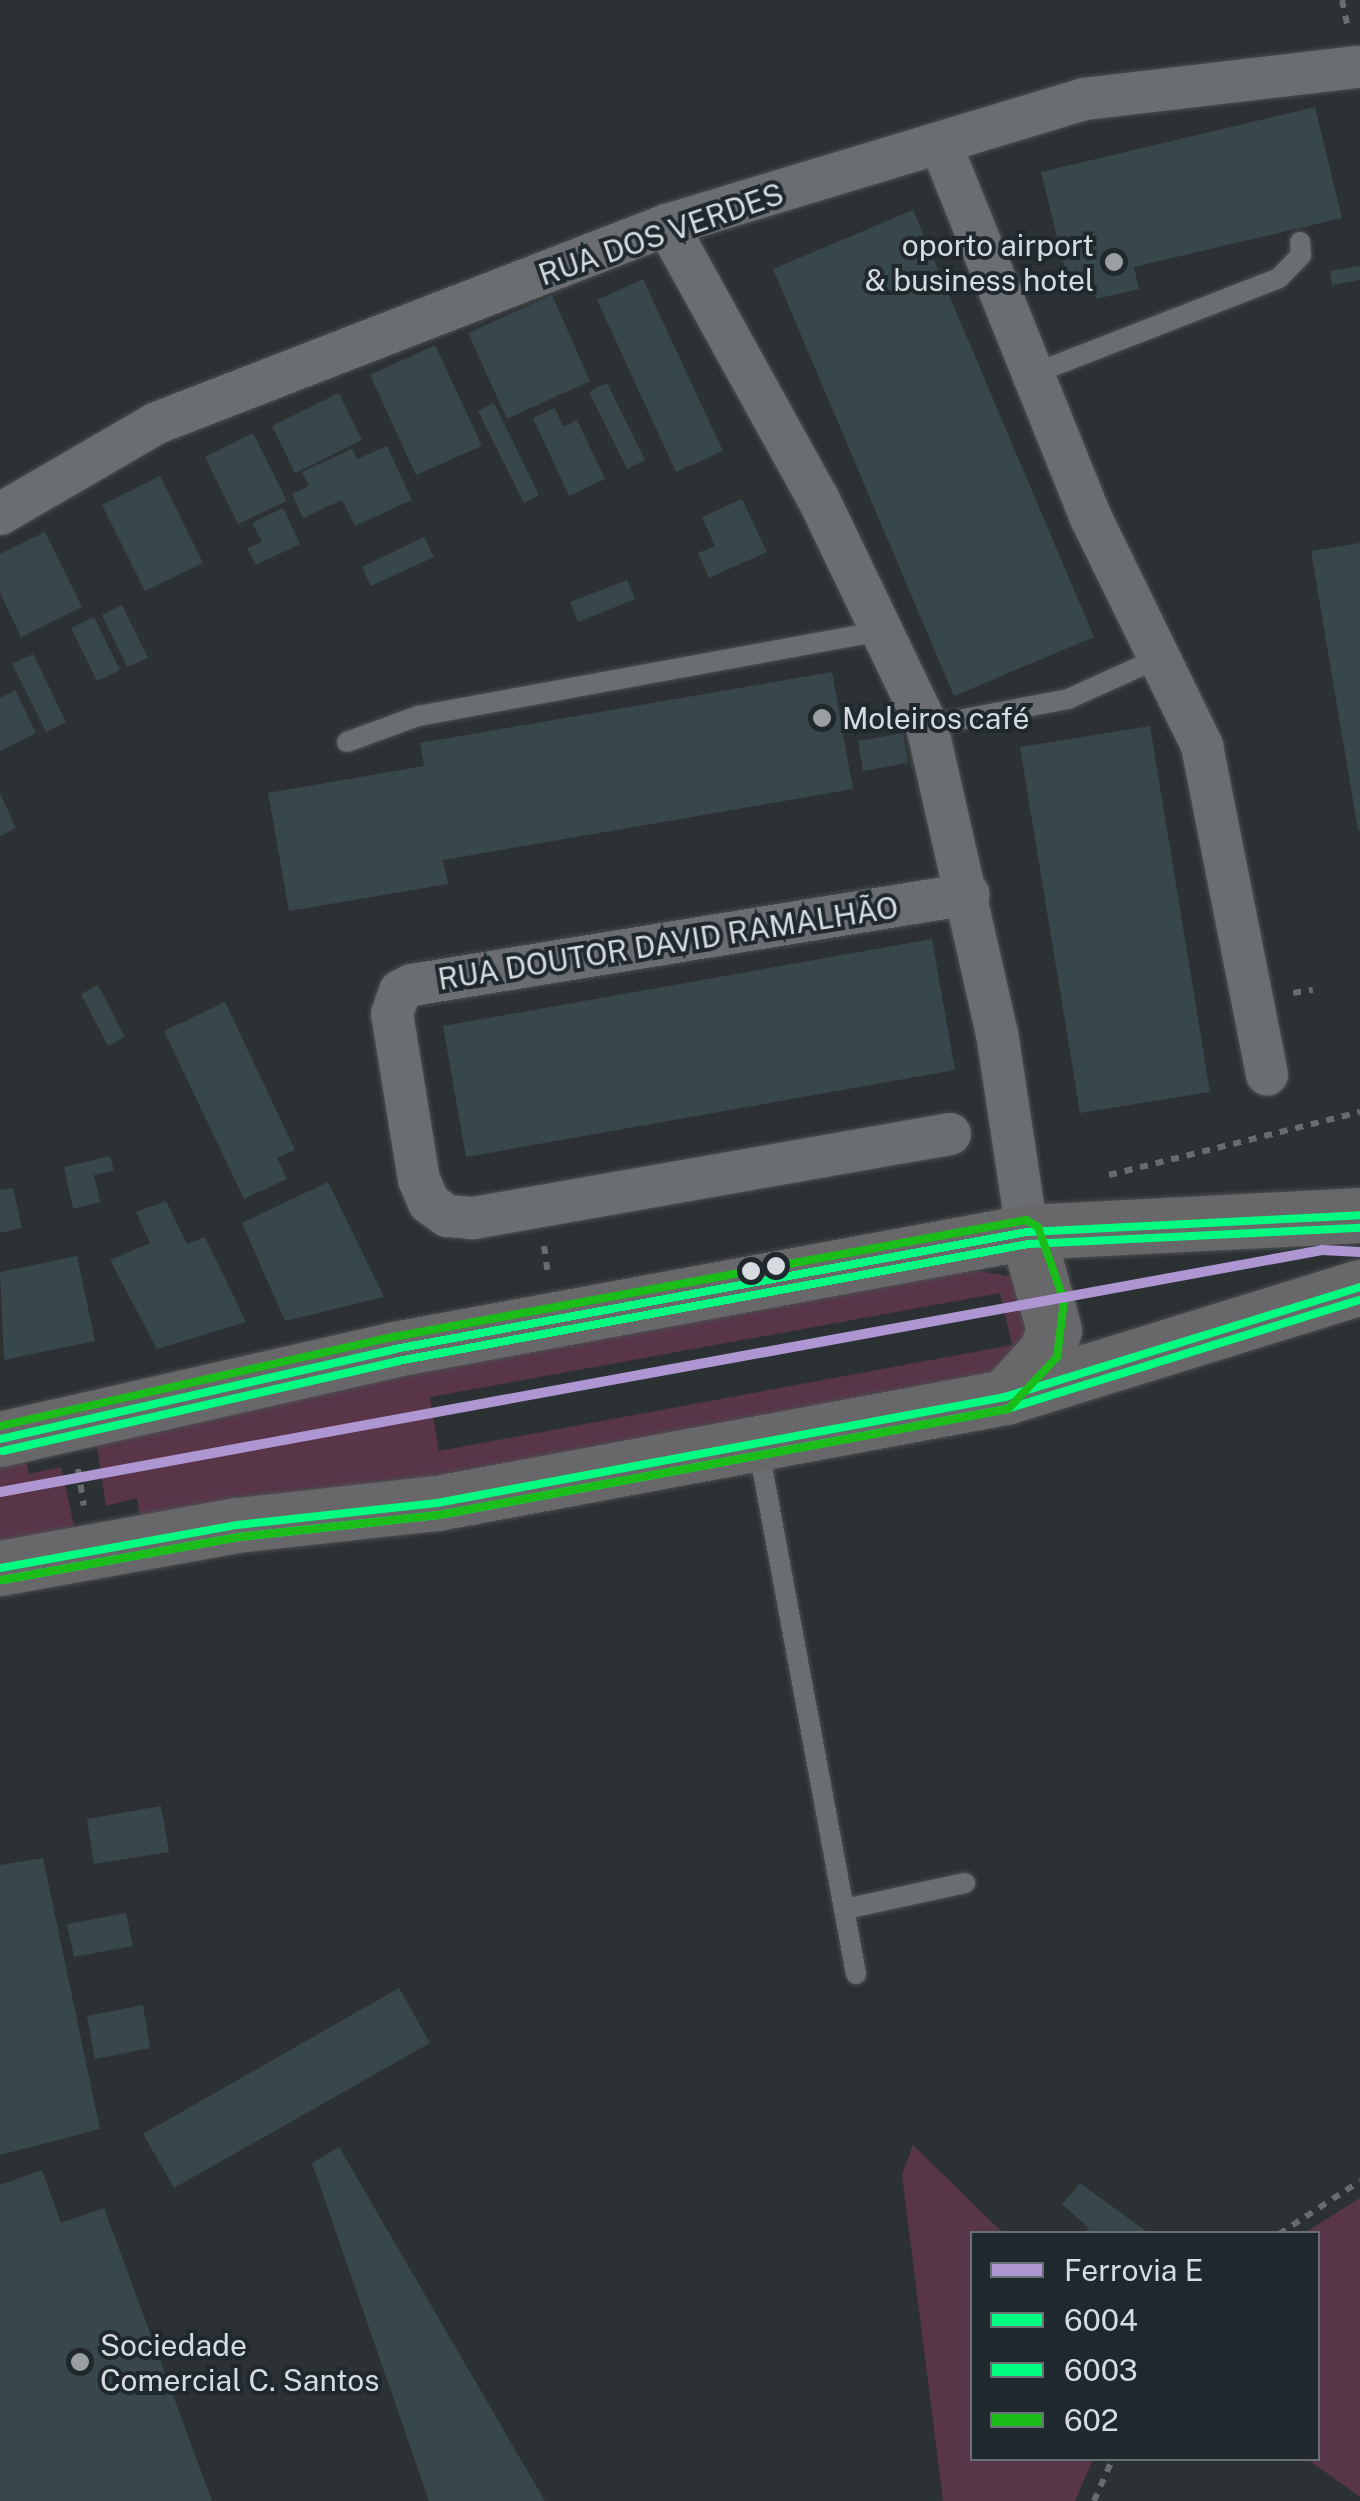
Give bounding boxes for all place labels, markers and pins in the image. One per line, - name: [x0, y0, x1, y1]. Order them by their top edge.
- place label: oporto airport & business hotel: [865, 227, 1094, 298]
- marker: oporto airport & business hotel: [1103, 251, 1125, 273]
- place label: Moleiros café: [842, 700, 1030, 736]
- marker: Moleiros café: [811, 707, 833, 729]
- unlabelled marker: [766, 1256, 786, 1276]
- unlabelled marker: [741, 1261, 761, 1281]
- place label: Sociedade Comercial C. Santos: [100, 2327, 380, 2398]
- marker: Sociedade Comercial C. Santos: [69, 2351, 91, 2373]

